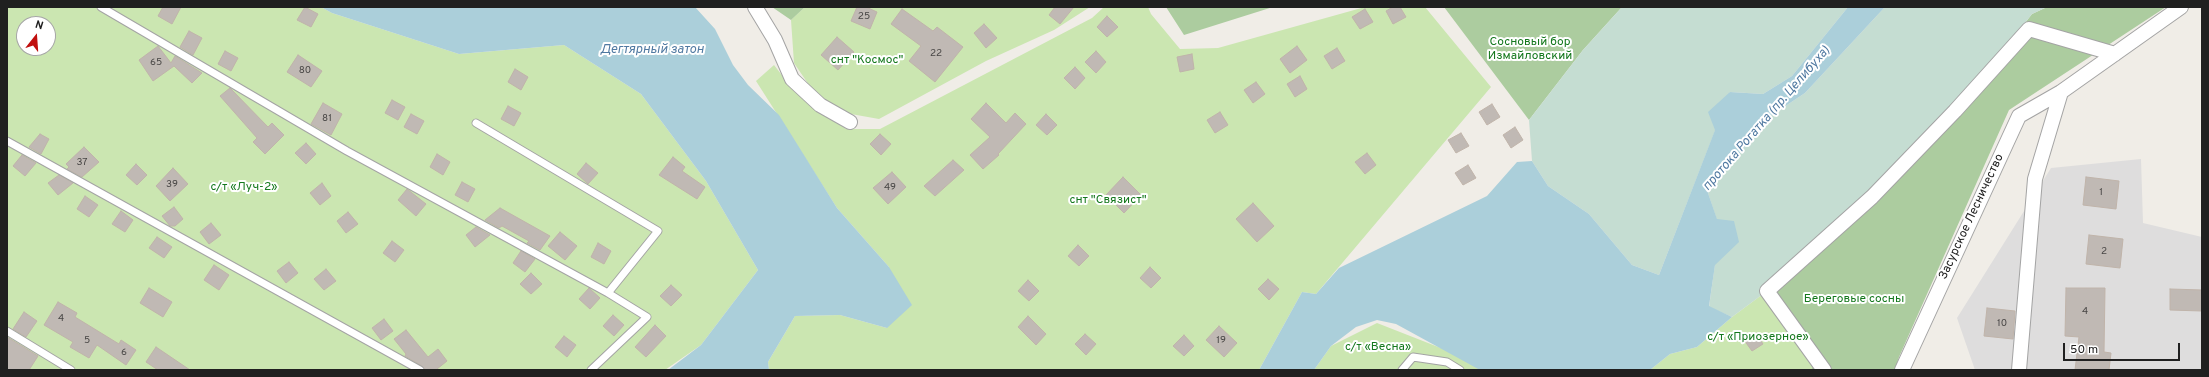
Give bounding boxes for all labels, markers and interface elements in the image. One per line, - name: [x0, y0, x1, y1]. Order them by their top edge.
- house number: 25: [858, 11, 870, 23]
- north arrow: [16, 16, 56, 56]
- text: N: [33, 18, 45, 33]
- park label: Сосновый бор Измайловский: [1488, 36, 1572, 64]
- water label: Дегтярный затон: [600, 42, 704, 58]
- water label: протока Рогатка (пр. Целибуха): [1700, 44, 1834, 194]
- house number: 22: [930, 48, 942, 60]
- park label: снт "Космос": [831, 54, 903, 68]
- house number: 65: [150, 57, 162, 69]
- house number: 80: [299, 65, 311, 77]
- house number: 81: [322, 113, 332, 125]
- street label: Засурское Лесничество: [1937, 152, 2007, 282]
- house number: 37: [76, 157, 88, 169]
- house number: 39: [166, 179, 178, 191]
- park label: с/т «Луч-2»: [211, 181, 277, 195]
- house number: 49: [884, 182, 896, 194]
- house number: 1: [2099, 187, 2103, 199]
- park label: снт "Связист": [1069, 194, 1147, 208]
- house number: 2: [2101, 246, 2107, 258]
- park label: Береговые сосны: [1804, 293, 1904, 307]
- house number: 4: [2082, 306, 2088, 318]
- house number: 4: [58, 313, 64, 325]
- house number: 10: [1997, 318, 2007, 330]
- park label: с/т «Приозерное»: [1707, 331, 1809, 345]
- house number: 5: [84, 335, 90, 347]
- house number: 19: [1216, 335, 1226, 347]
- scale bar: [2065, 335, 2182, 361]
- park label: с/т «Весна»: [1345, 341, 1411, 355]
- text: 50 m: [2070, 342, 2098, 358]
- house number: 6: [121, 347, 127, 359]

